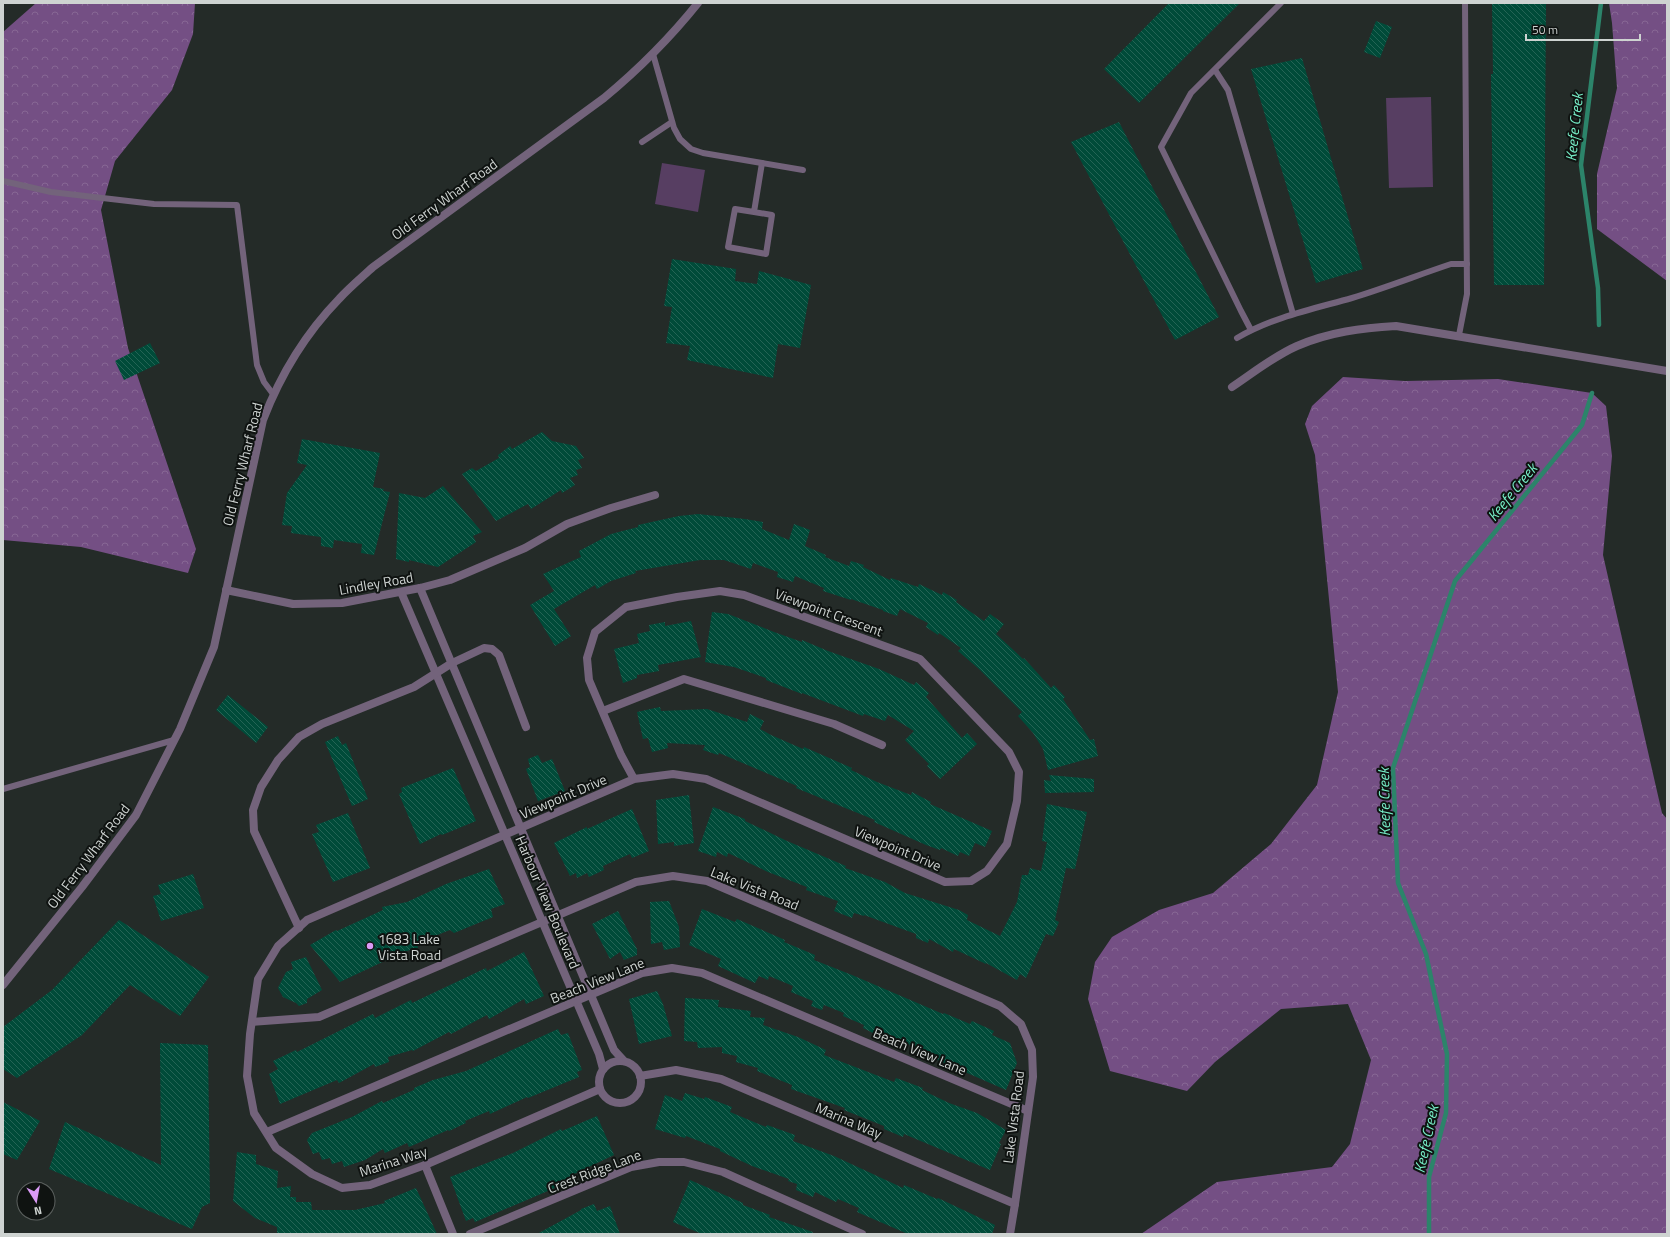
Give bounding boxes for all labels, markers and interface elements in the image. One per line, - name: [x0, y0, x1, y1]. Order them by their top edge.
- scale bar: [1526, 16, 1640, 42]
- text: 50 m: [1532, 20, 1558, 39]
- water label: Keefe Creek: [1559, 89, 1589, 162]
- street label: Old Ferry Wharf Road: [387, 153, 501, 245]
- street label: Old Ferry Wharf Road: [217, 400, 267, 528]
- water label: Keefe Creek: [1481, 456, 1544, 526]
- street label: Lindley Road: [337, 566, 415, 600]
- street label: Viewpoint Crescent: [772, 583, 886, 641]
- water label: Keefe Creek: [1372, 765, 1396, 837]
- street label: Viewpoint Drive: [516, 768, 610, 824]
- street label: Old Ferry Wharf Road: [42, 799, 134, 913]
- street label: Viewpoint Drive: [851, 820, 945, 876]
- street label: Harbour View Boulevard: [510, 832, 586, 972]
- street label: Lake Vista Road: [708, 861, 802, 915]
- place label: 1683 Lake Vista Road: [378, 928, 441, 965]
- marker: 1683 Lake Vista Road: [365, 941, 375, 951]
- street label: Beach View Lane: [547, 952, 647, 1008]
- street label: Beach View Lane: [870, 1022, 970, 1080]
- street label: Lake Vista Road: [997, 1069, 1029, 1165]
- street label: Marina Way: [813, 1097, 886, 1143]
- water label: Keefe Creek: [1408, 1101, 1445, 1175]
- street label: Marina Way: [356, 1140, 430, 1182]
- street label: Crest Ridge Lane: [544, 1144, 644, 1198]
- north arrow: [16, 1181, 56, 1221]
- text: N: [33, 1202, 43, 1219]

